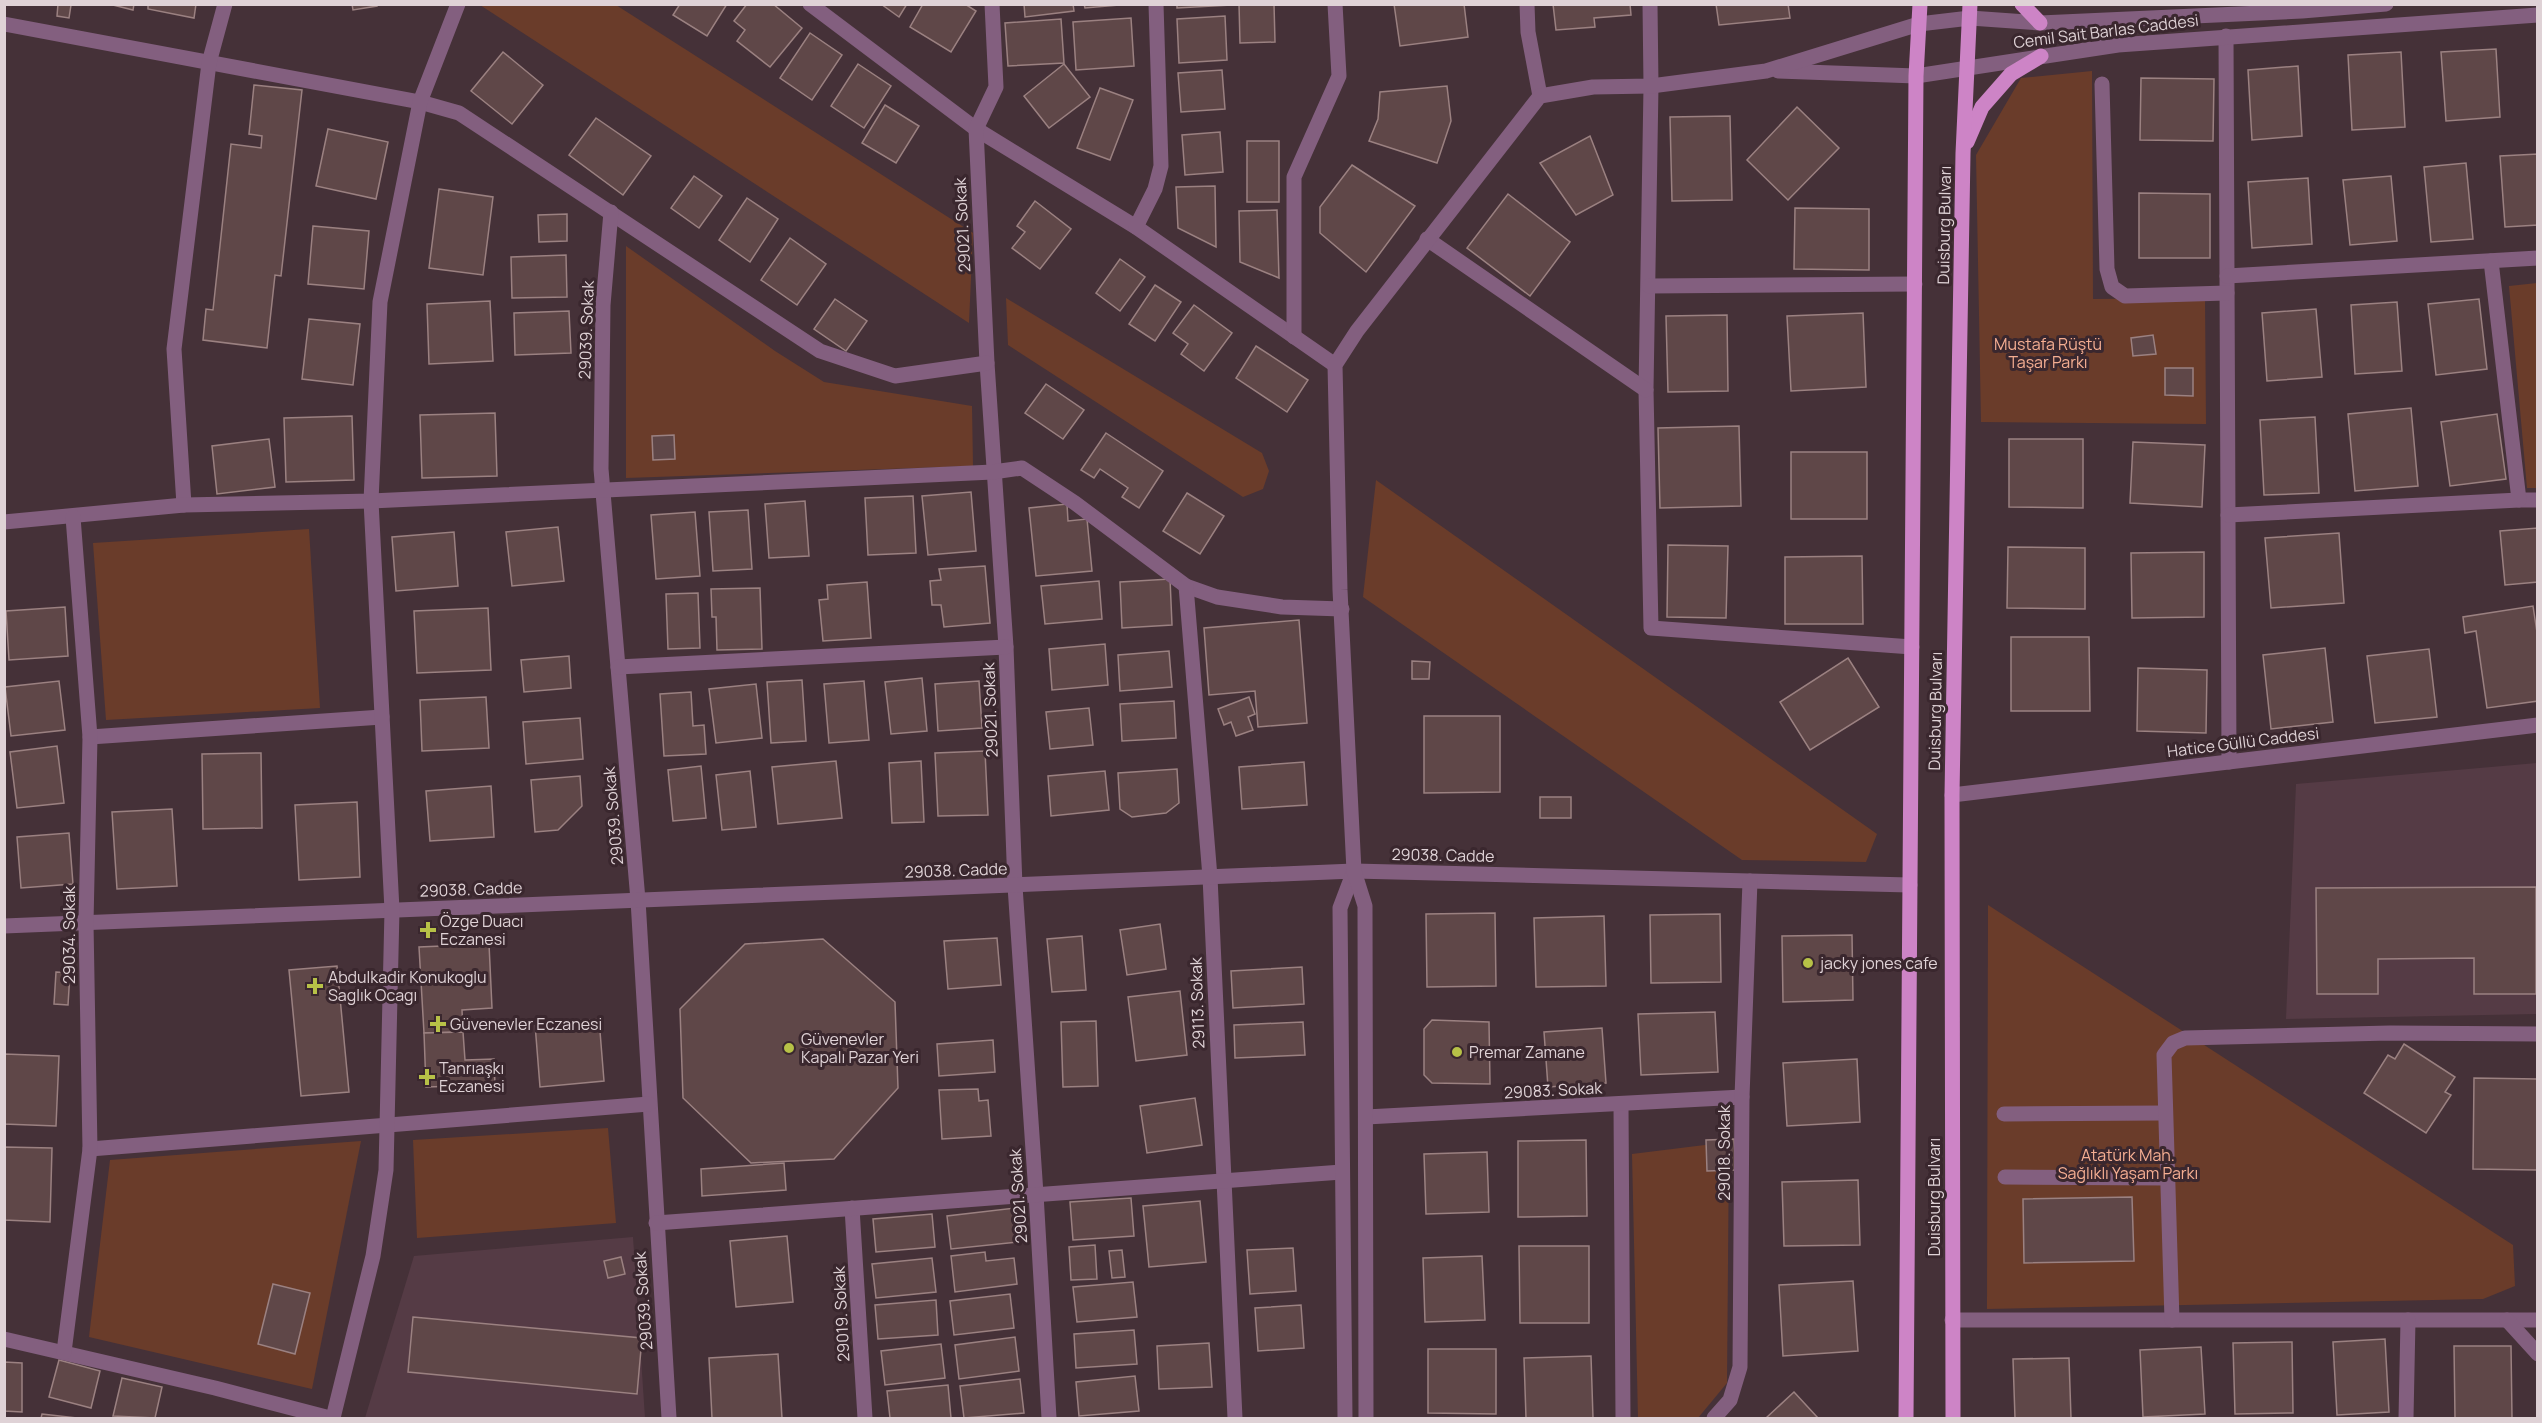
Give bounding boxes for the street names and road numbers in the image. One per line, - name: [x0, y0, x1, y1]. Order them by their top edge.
- street label: Cemil Sait Barlas Caddesi: [2012, 9, 2200, 53]
- street label: Duisburg Bulvarı: [1932, 166, 1956, 284]
- street label: 29021. Sokak: [948, 176, 975, 273]
- street label: 29039. Sokak: [573, 279, 599, 380]
- street label: Duisburg Bulvarı: [1923, 652, 1947, 770]
- street label: 29021. Sokak: [977, 661, 1003, 758]
- street label: Hatice Güllü Caddesi: [2166, 722, 2320, 762]
- street label: 29039. Sokak: [598, 765, 628, 866]
- street label: 29038. Cadde: [1391, 843, 1495, 867]
- street label: 29038. Cadde: [904, 857, 1008, 883]
- street label: 29038. Cadde: [419, 876, 523, 902]
- street label: 29034. Sokak: [58, 885, 80, 984]
- street label: 29113. Sokak: [1184, 956, 1210, 1049]
- street label: 29083. Sokak: [1503, 1076, 1604, 1104]
- street label: 29018. Sokak: [1713, 1104, 1735, 1201]
- street label: Duisburg Bulvarı: [1923, 1138, 1945, 1256]
- street label: 29021. Sokak: [1004, 1147, 1032, 1244]
- street label: 29039. Sokak: [629, 1250, 657, 1351]
- street label: 29019. Sokak: [827, 1264, 854, 1363]

